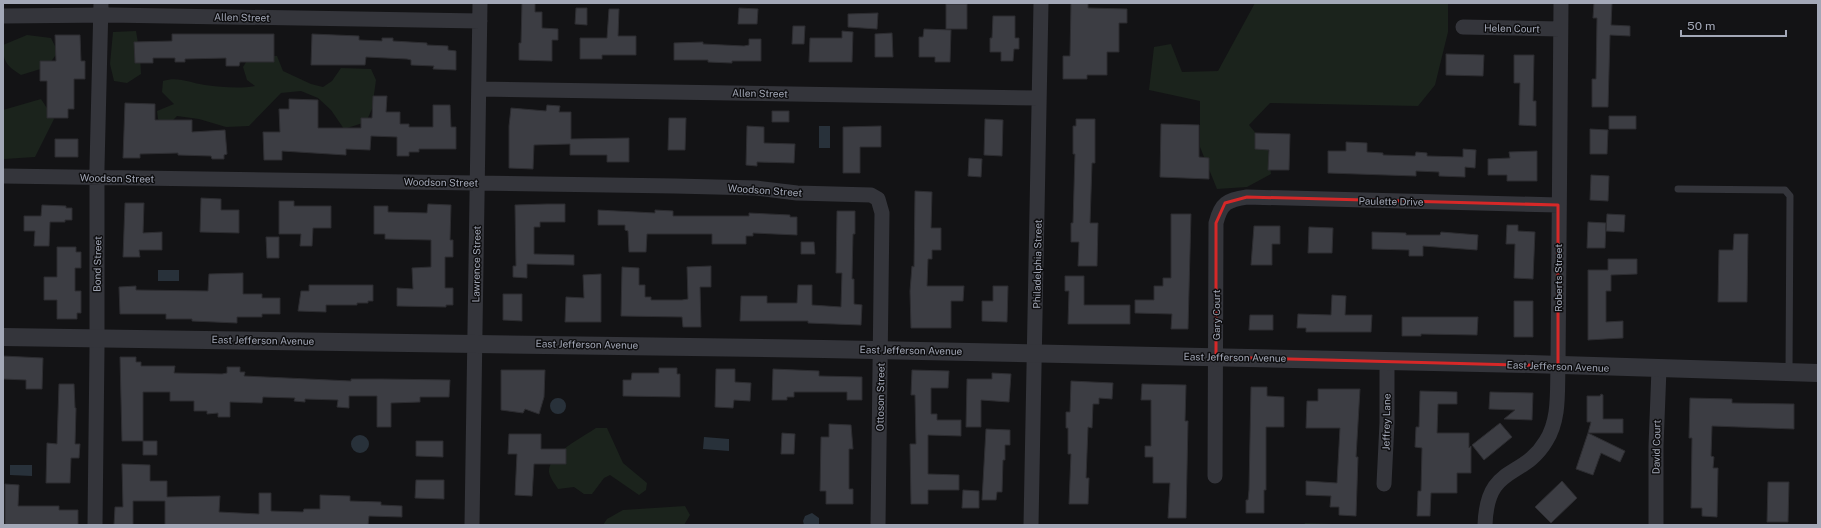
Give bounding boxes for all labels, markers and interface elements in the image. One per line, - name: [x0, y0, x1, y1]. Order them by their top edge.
- street label: Allen Street: [214, 11, 270, 23]
- scale bar: [1681, 12, 1786, 38]
- text: 50 m: [1687, 19, 1715, 33]
- street label: Helen Court: [1484, 22, 1540, 34]
- street label: Allen Street: [732, 87, 788, 99]
- street label: Woodson Street: [80, 171, 154, 185]
- street label: Woodson Street: [404, 175, 478, 189]
- street label: Woodson Street: [727, 181, 803, 199]
- street label: Paulette Drive: [1358, 194, 1424, 208]
- street label: Philadelphia Street: [1030, 219, 1044, 309]
- street label: Lawrence Street: [469, 225, 483, 302]
- street label: Bond Street: [91, 236, 103, 292]
- street label: Roberts Street: [1552, 244, 1564, 312]
- street label: Gary Court: [1210, 290, 1222, 340]
- street label: East Jefferson Avenue: [212, 333, 315, 347]
- street label: East Jefferson Avenue: [536, 337, 639, 351]
- street label: East Jefferson Avenue: [860, 343, 963, 357]
- street label: East Jefferson Avenue: [1184, 350, 1287, 364]
- street label: East Jefferson Avenue: [1506, 358, 1610, 374]
- street label: Ottoson Street: [873, 363, 887, 431]
- street label: Jeffrey Lane: [1380, 393, 1393, 450]
- street label: David Court: [1650, 420, 1662, 474]

